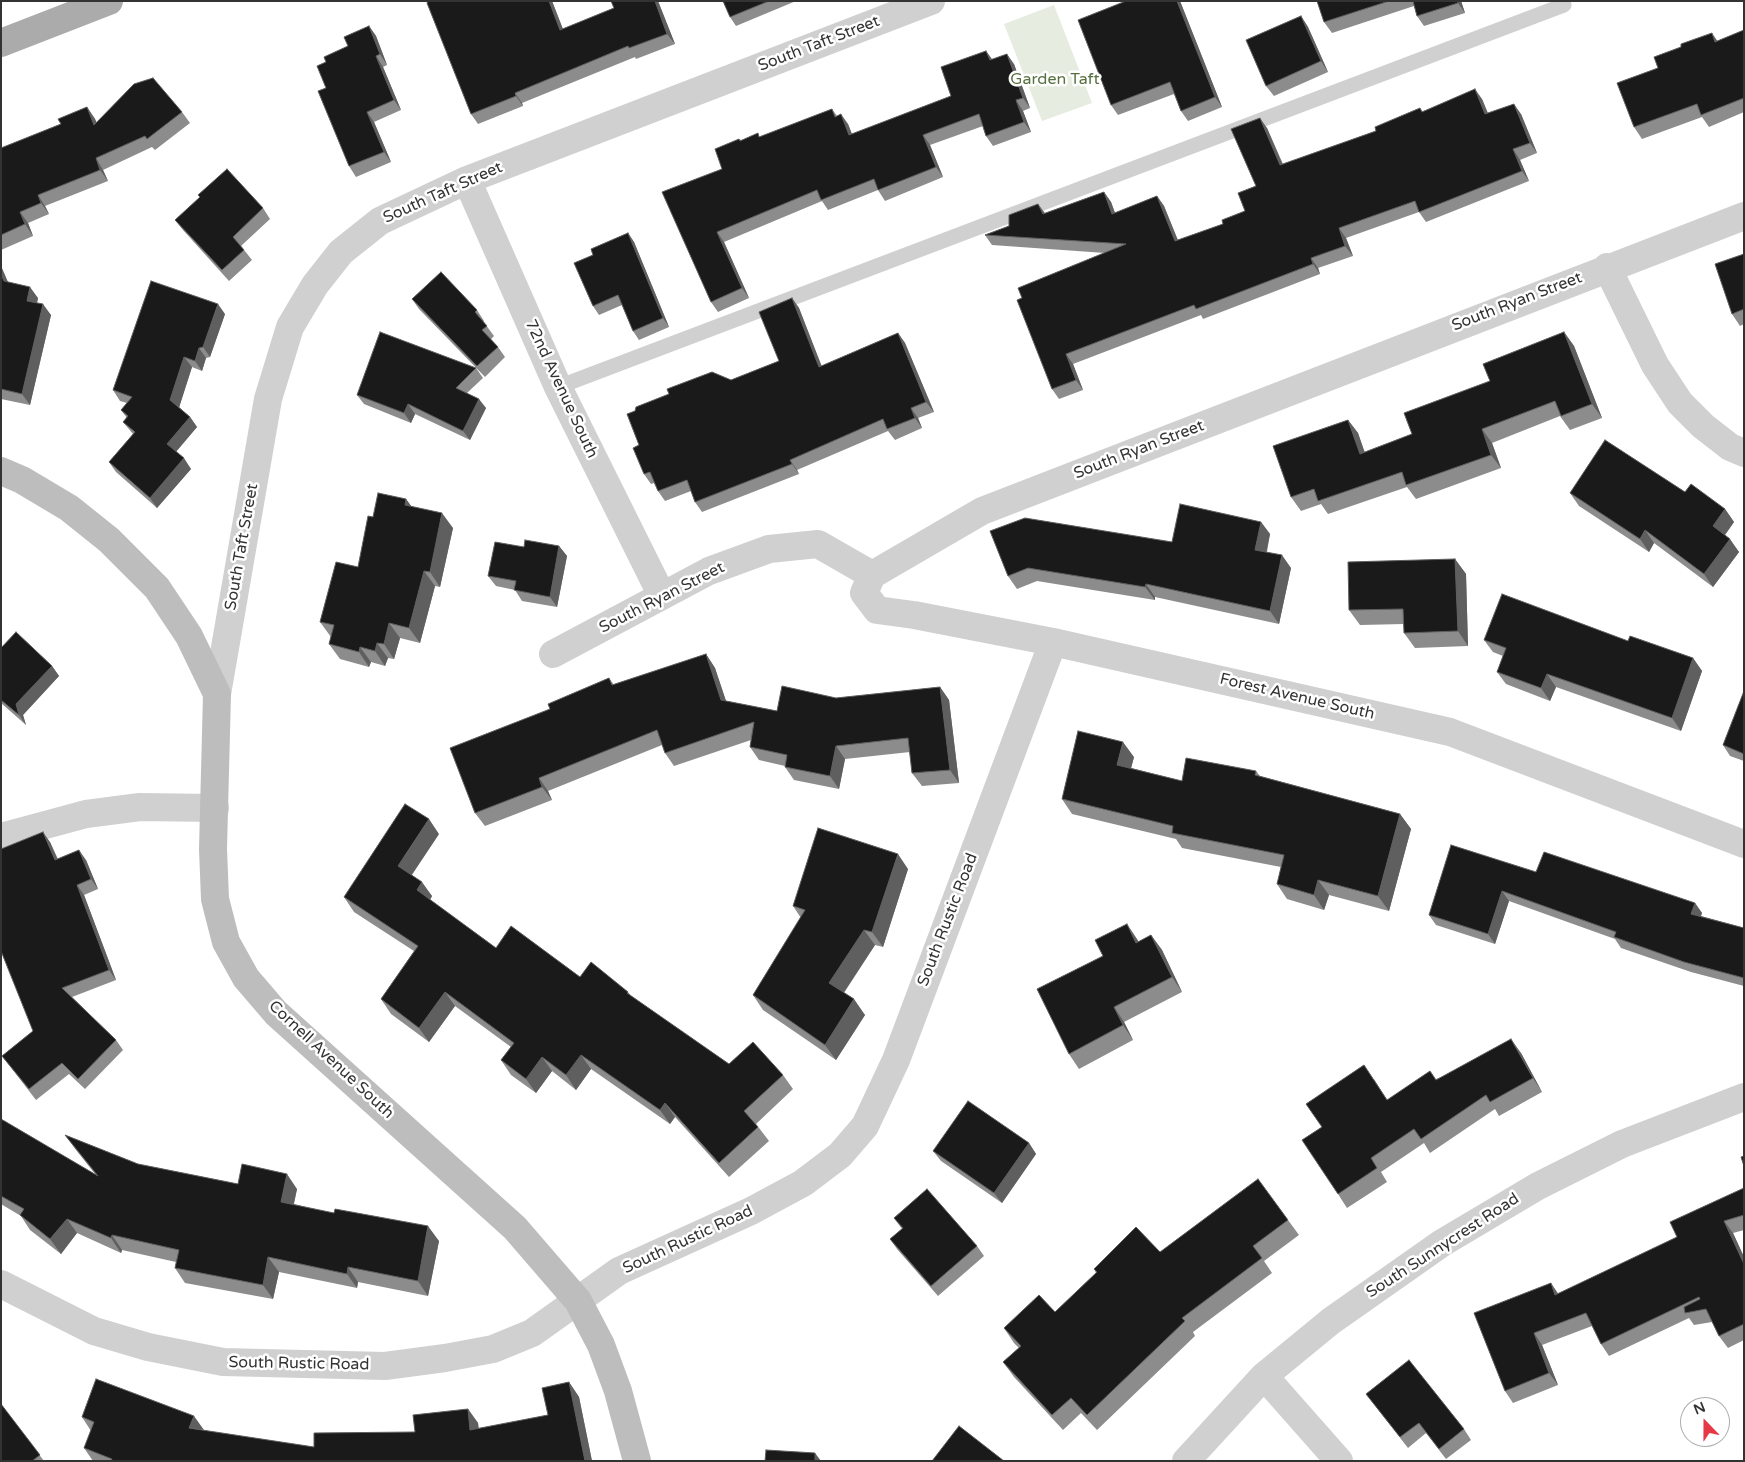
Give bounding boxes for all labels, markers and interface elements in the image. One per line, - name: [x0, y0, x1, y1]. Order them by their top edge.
- street label: South Taft Street: [756, 12, 882, 76]
- park label: Garden Taft: [1010, 70, 1100, 90]
- street label: South Taft Street: [380, 158, 506, 228]
- street label: South Ryan Street: [1449, 268, 1585, 336]
- street label: 72nd Avenue South: [520, 317, 602, 461]
- street label: South Ryan Street: [1071, 416, 1207, 484]
- street label: South Taft Street: [221, 482, 263, 612]
- street label: South Ryan Street: [596, 558, 728, 638]
- street label: Forest Avenue South: [1218, 670, 1376, 724]
- street label: South Rustic Road: [914, 851, 982, 989]
- street label: Cornell Avenue South: [264, 997, 398, 1123]
- street label: South Sunnycrest Road: [1363, 1189, 1523, 1303]
- street label: South Rustic Road: [620, 1201, 756, 1279]
- street label: South Rustic Road: [228, 1353, 370, 1375]
- north arrow: [1680, 1397, 1730, 1447]
- text: N: [1691, 1399, 1708, 1419]

